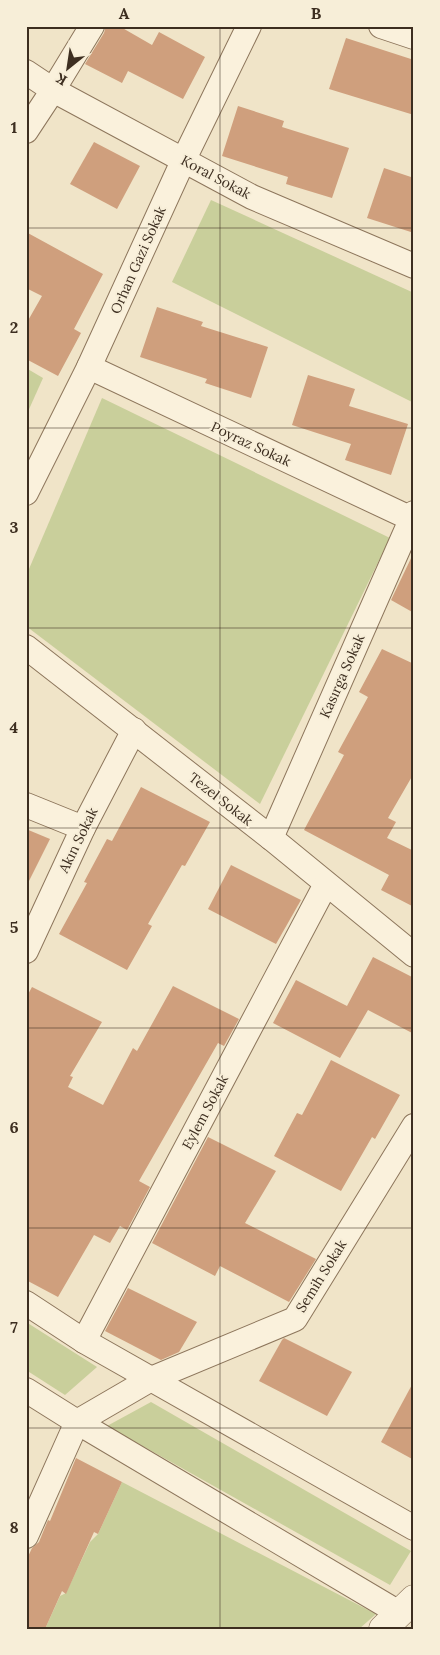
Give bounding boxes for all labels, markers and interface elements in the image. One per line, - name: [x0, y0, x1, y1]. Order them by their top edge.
- text: A: [119, 3, 130, 23]
- text: B: [311, 3, 322, 23]
- north arrow: [42, 42, 92, 92]
- text: K: [53, 69, 70, 90]
- text: 1: [11, 117, 17, 137]
- street label: Koral Sokak: [178, 151, 254, 203]
- street label: Orhan Gazi Sokak: [106, 203, 170, 317]
- text: 2: [10, 317, 18, 337]
- street label: Poyraz Sokak: [208, 418, 294, 471]
- text: 3: [10, 517, 19, 537]
- street label: Kasırga Sokak: [315, 631, 369, 721]
- text: 4: [10, 717, 19, 737]
- street label: Tezel Sokak: [185, 768, 257, 830]
- street label: Akın Sokak: [54, 804, 102, 877]
- text: 5: [10, 917, 19, 937]
- street label: Eylem Sokak: [178, 1071, 232, 1152]
- text: 6: [9, 1117, 19, 1137]
- street label: Semih Sokak: [292, 1236, 351, 1316]
- text: 7: [10, 1317, 18, 1337]
- text: 8: [9, 1517, 19, 1537]

